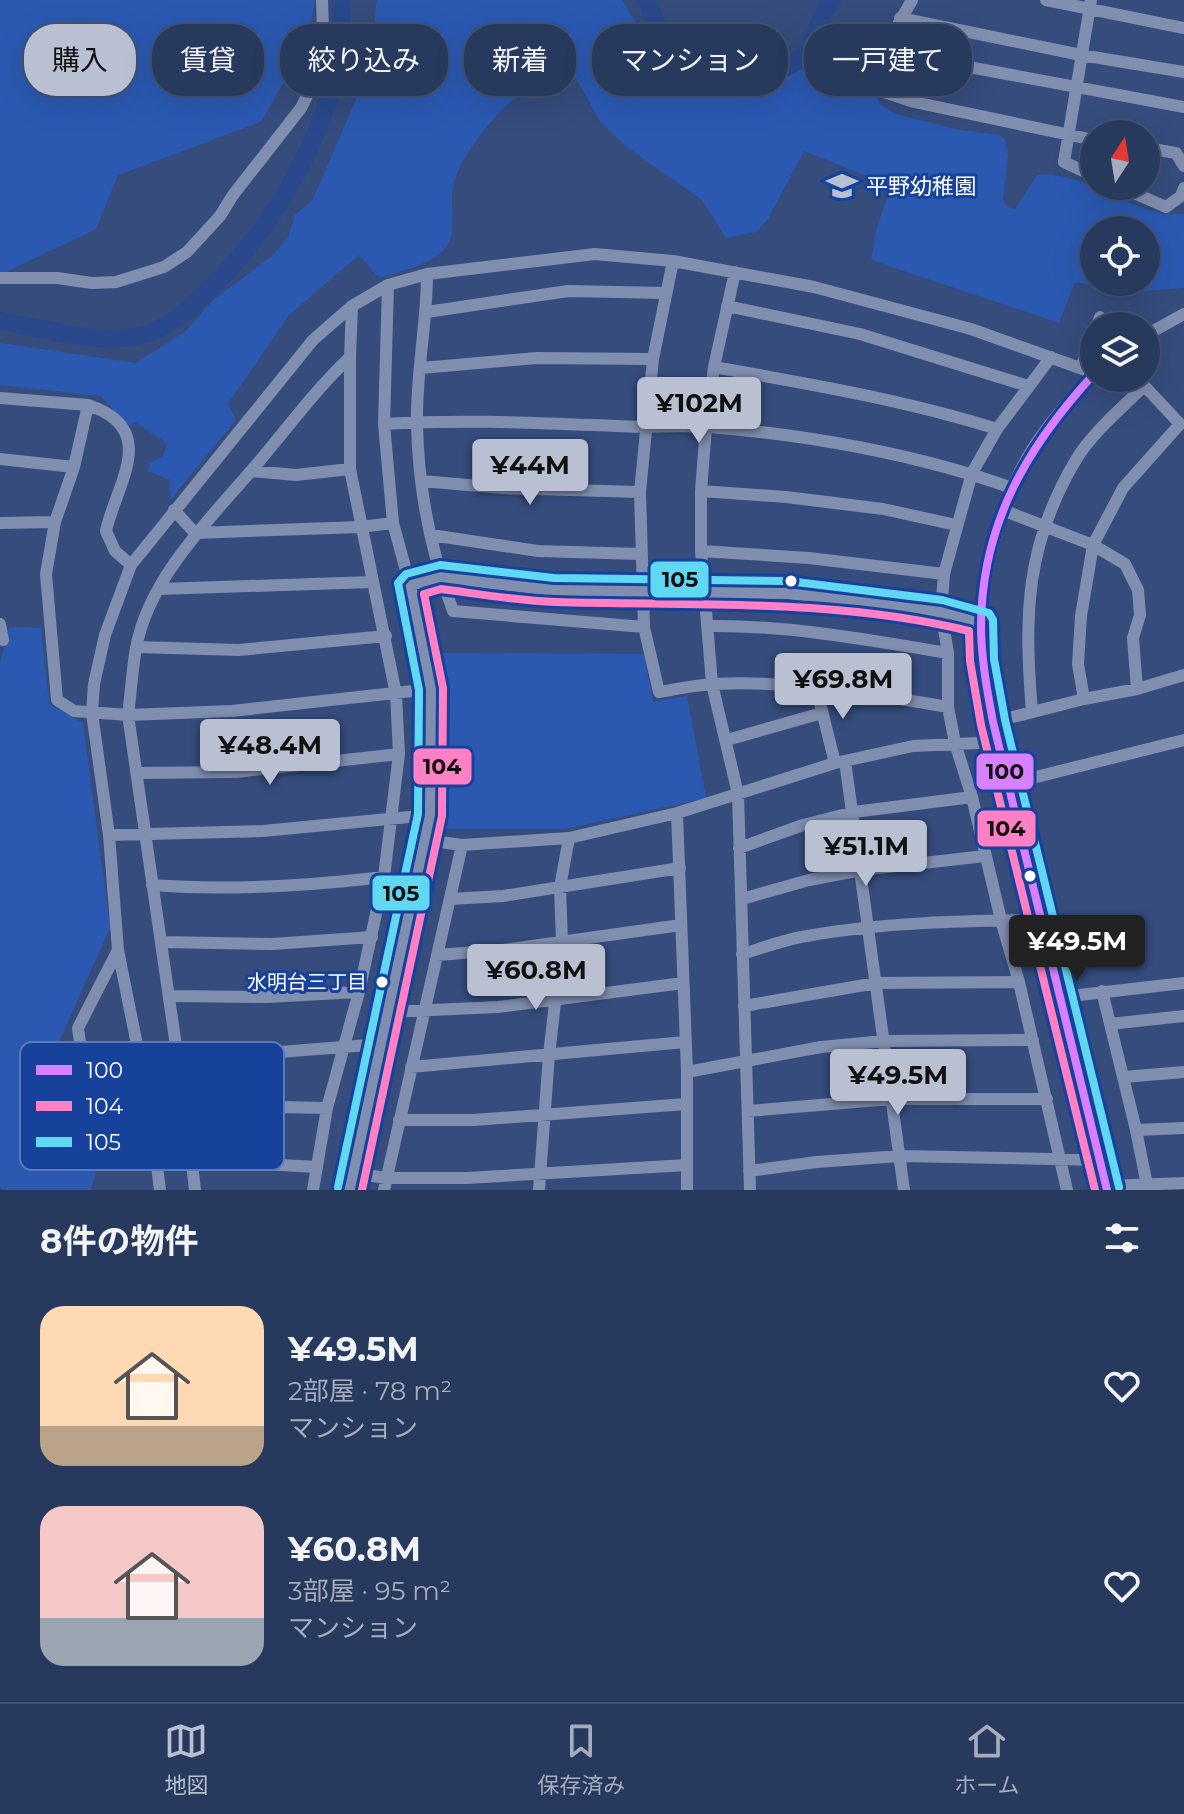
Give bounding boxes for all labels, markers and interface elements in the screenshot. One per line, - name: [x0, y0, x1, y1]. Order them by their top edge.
- chip: 購入: [24, 24, 136, 96]
- chip: 賃貸: [152, 24, 264, 96]
- chip: 絞り込み: [280, 24, 448, 96]
- chip: 新着: [464, 24, 576, 96]
- chip: マンション: [592, 24, 788, 96]
- chip: 一戸建て: [804, 24, 972, 96]
- north arrow: [1080, 120, 1160, 200]
- map controls: [1080, 120, 1160, 392]
- school or university icon: 平野幼稚園: [825, 169, 859, 203]
- place label: 平野幼稚園: [866, 173, 976, 200]
- button: locate: [1080, 216, 1160, 296]
- button: layers: [1080, 312, 1160, 392]
- pin: ¥102M: [643, 377, 755, 445]
- text: ¥102M: [655, 387, 743, 419]
- pin: ¥44M: [483, 439, 577, 507]
- text: ¥44M: [490, 449, 570, 481]
- line badge: 105: [649, 560, 710, 599]
- text: 105: [662, 566, 698, 593]
- unlabelled marker: [783, 573, 799, 589]
- pin: ¥69.8M: [778, 653, 908, 721]
- text: ¥69.8M: [793, 663, 893, 695]
- pin: ¥48.4M: [205, 719, 335, 787]
- text: ¥48.4M: [218, 729, 322, 761]
- line badge: 104: [412, 747, 473, 786]
- line badge: 100: [975, 752, 1035, 791]
- text: 104: [423, 753, 461, 780]
- text: 100: [986, 758, 1024, 785]
- line badge: 104: [976, 809, 1037, 848]
- text: 104: [987, 815, 1025, 842]
- pin: ¥51.1M: [801, 820, 931, 888]
- text: ¥51.1M: [823, 830, 909, 862]
- unlabelled marker: [1022, 868, 1038, 884]
- line badge: 105: [371, 874, 431, 912]
- text: 105: [383, 880, 419, 907]
- pin: ¥49.5M: [1012, 915, 1142, 983]
- text: ¥49.5M: [1027, 925, 1127, 957]
- pin: ¥60.8M: [471, 944, 601, 1012]
- text: ¥60.8M: [485, 954, 587, 986]
- place label: 水明台三丁目: [247, 970, 367, 994]
- marker: 水明台三丁目: [374, 974, 390, 990]
- legend: [20, 1042, 284, 1170]
- pin: ¥49.5M: [833, 1049, 963, 1117]
- text: 100: [86, 1057, 123, 1084]
- text: ¥49.5M: [848, 1059, 948, 1091]
- text: 104: [86, 1093, 124, 1120]
- text: 105: [86, 1129, 121, 1156]
- icon: filters: [1100, 1216, 1144, 1260]
- text: 8件の物件: [40, 1220, 198, 1262]
- text: ¥49.5M: [288, 1328, 419, 1370]
- icon: home: [104, 1338, 200, 1434]
- icon: heart: [1100, 1364, 1144, 1408]
- text: 2部屋 · 78 m²: [288, 1375, 452, 1407]
- text: マンション: [288, 1412, 418, 1444]
- text: ¥60.8M: [288, 1528, 421, 1570]
- icon: home: [104, 1538, 200, 1634]
- icon: heart: [1100, 1564, 1144, 1608]
- text: 3部屋 · 95 m²: [288, 1575, 451, 1607]
- text: マンション: [288, 1612, 418, 1644]
- tab: 地図: [164, 1719, 208, 1799]
- tab: 保存済み: [537, 1719, 625, 1799]
- tab: ホーム: [954, 1719, 1020, 1799]

